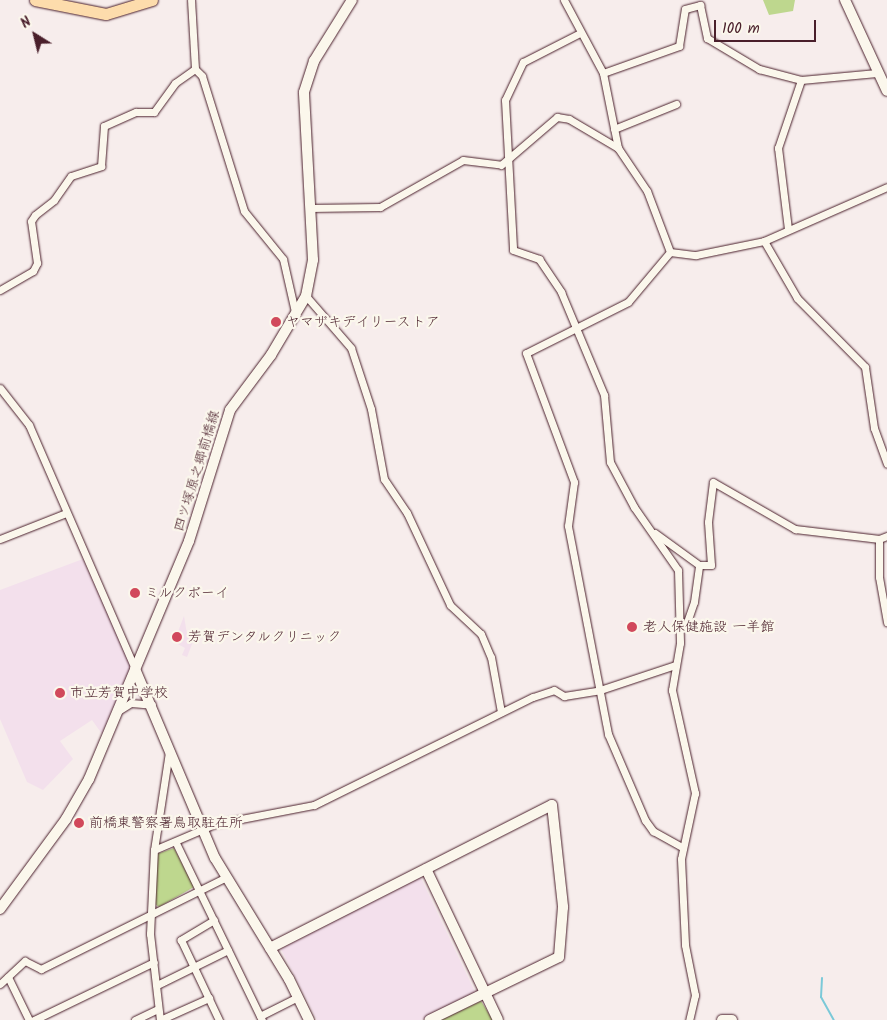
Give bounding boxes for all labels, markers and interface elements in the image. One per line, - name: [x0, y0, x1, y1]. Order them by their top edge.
- north arrow: [10, 10, 60, 60]
- scale bar: [717, 10, 820, 42]
- text: N: [16, 11, 36, 34]
- text: 100 m: [722, 17, 760, 41]
- place label: ヤマザキデイリーストア: [286, 314, 440, 330]
- marker: ヤマザキデイリーストア: [270, 316, 282, 328]
- street label: 四ツ塚原之郷前橋線: [171, 408, 223, 534]
- place label: ミルクボーイ: [145, 585, 229, 601]
- marker: ミルクボーイ: [129, 587, 141, 599]
- place label: 老人保健施設 一羊館: [643, 619, 775, 635]
- marker: 老人保健施設 一羊館: [625, 620, 639, 634]
- place label: 芳賀デンタルクリニック: [188, 629, 342, 645]
- marker: 芳賀デンタルクリニック: [170, 630, 184, 644]
- place label: 市立芳賀中学校: [70, 685, 168, 701]
- marker: 市立芳賀中学校: [54, 687, 66, 699]
- place label: 前橋東警察署鳥取駐在所: [89, 815, 243, 831]
- marker: 前橋東警察署鳥取駐在所: [73, 817, 85, 829]

